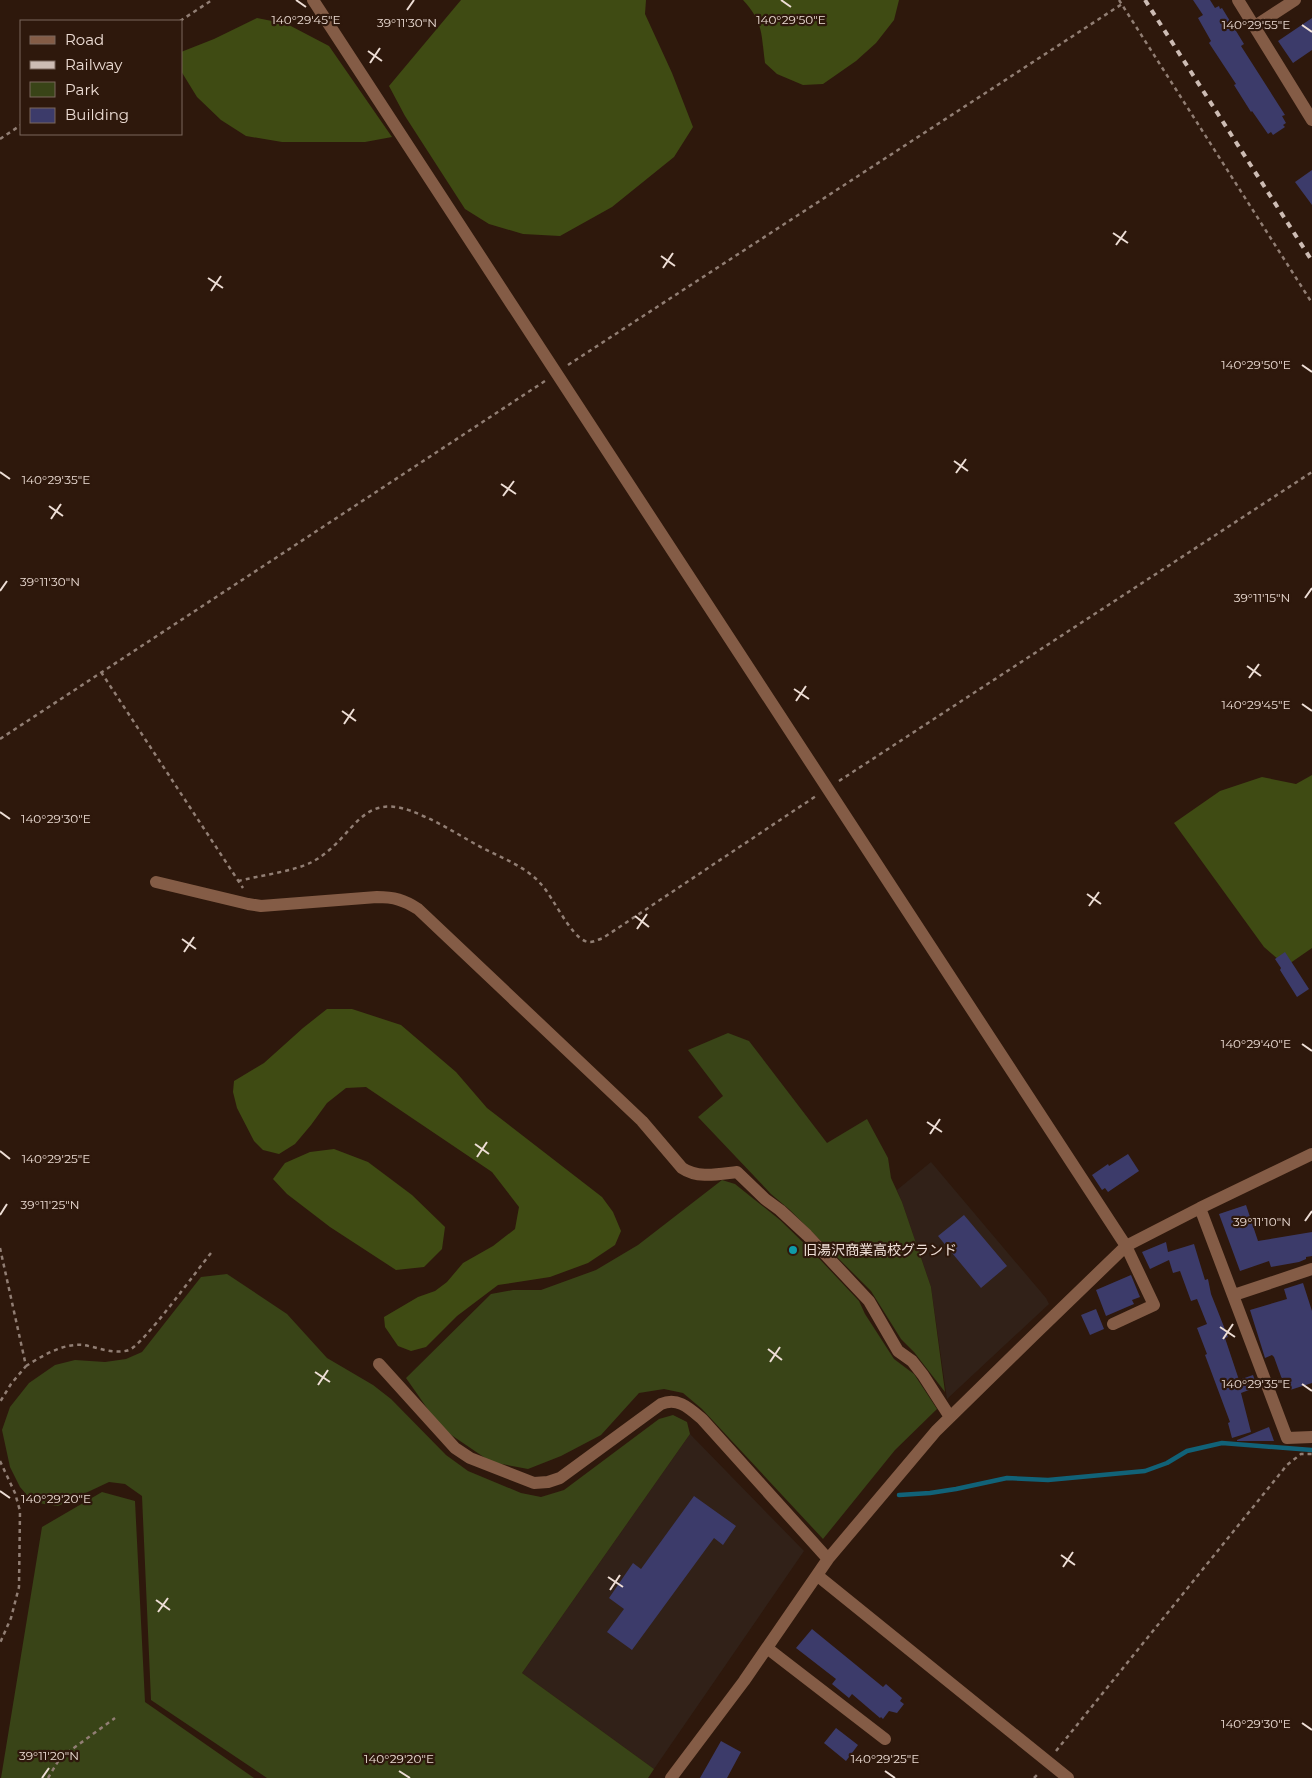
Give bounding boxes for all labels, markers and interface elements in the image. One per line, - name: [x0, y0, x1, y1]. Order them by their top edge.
- text: 140°29'45"E: [272, 12, 341, 27]
- text: 140°29'50"E: [756, 12, 826, 27]
- text: 39°11'30"N: [377, 15, 437, 30]
- text: 140°29'55"E: [1222, 17, 1290, 32]
- legend: [20, 20, 182, 135]
- text: Road: [65, 30, 104, 49]
- text: Railway: [65, 55, 123, 74]
- text: Park: [65, 80, 99, 99]
- text: Building: [65, 105, 129, 124]
- text: 140°29'50"E: [1221, 357, 1291, 372]
- text: 140°29'35"E: [22, 472, 90, 487]
- text: 39°11'30"N: [20, 574, 80, 589]
- text: 39°11'15"N: [1234, 590, 1290, 605]
- text: 140°29'45"E: [1222, 697, 1291, 712]
- text: 140°29'30"E: [21, 811, 91, 826]
- text: 140°29'40"E: [1221, 1036, 1291, 1051]
- text: 140°29'25"E: [22, 1151, 90, 1166]
- text: 39°11'25"N: [21, 1197, 79, 1212]
- text: 39°11'10"N: [1233, 1214, 1291, 1229]
- place label: 旧湯沢商業高校グランド: [803, 1241, 957, 1259]
- marker: 旧湯沢商業高校グランド: [787, 1244, 799, 1256]
- text: 140°29'35"E: [1222, 1376, 1290, 1391]
- text: 140°29'20"E: [21, 1491, 91, 1506]
- text: 140°29'30"E: [1221, 1716, 1291, 1731]
- text: 39°11'20"N: [19, 1748, 79, 1763]
- text: 140°29'20"E: [364, 1751, 434, 1766]
- text: 140°29'25"E: [851, 1751, 919, 1766]

